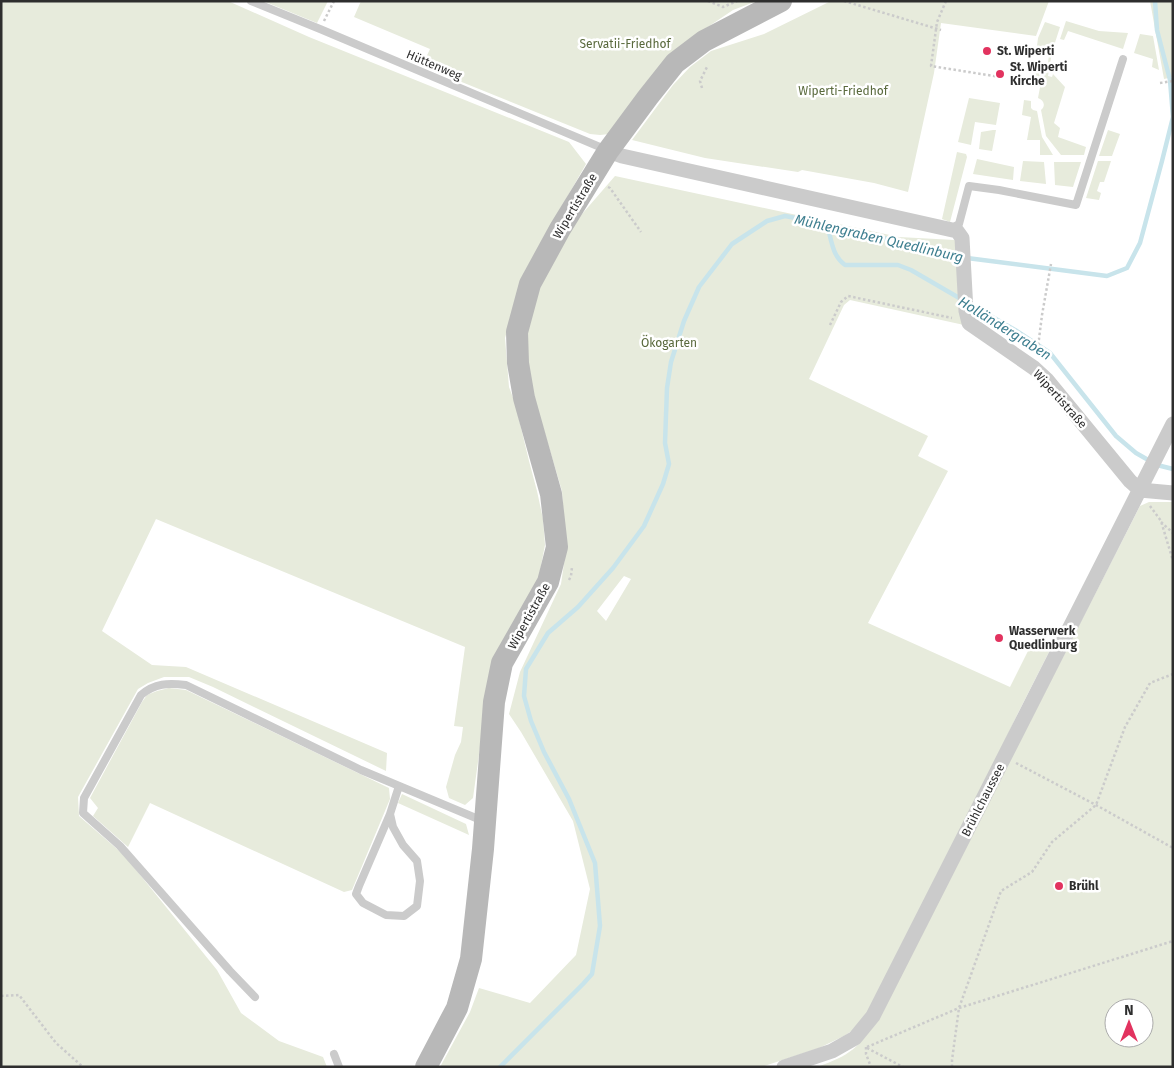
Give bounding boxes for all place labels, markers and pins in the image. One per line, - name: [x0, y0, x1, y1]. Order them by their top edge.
- place label: St. Wiperti: [997, 44, 1054, 58]
- marker: St. Wiperti: [981, 45, 993, 57]
- place label: St. Wiperti Kirche: [1010, 60, 1067, 88]
- marker: St. Wiperti Kirche: [994, 68, 1006, 80]
- place label: Wasserwerk Quedlinburg: [1009, 624, 1078, 652]
- marker: Wasserwerk Quedlinburg: [993, 632, 1005, 644]
- place label: Brühl: [1069, 879, 1099, 893]
- marker: Brühl: [1053, 880, 1065, 892]

